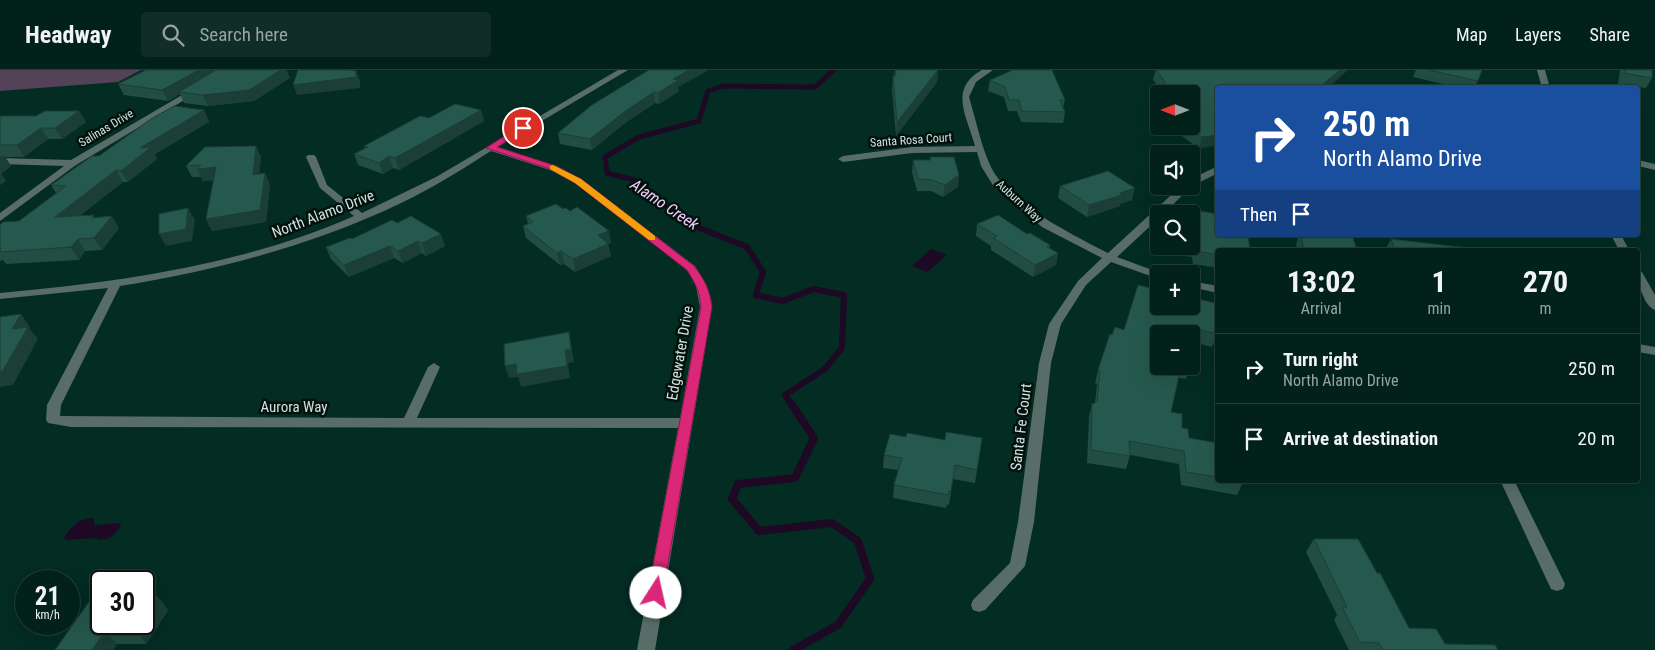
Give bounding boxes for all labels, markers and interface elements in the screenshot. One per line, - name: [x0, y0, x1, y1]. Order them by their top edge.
- search box: [141, 12, 491, 57]
- text: Headway: [25, 21, 111, 49]
- icon: search: [159, 21, 187, 49]
- text: Search here: [199, 23, 288, 46]
- text: Map: [1456, 24, 1487, 45]
- text: Layers: [1515, 24, 1562, 45]
- text: Share: [1590, 24, 1630, 45]
- north arrow: [1150, 85, 1200, 135]
- map controls: [1150, 85, 1200, 375]
- text: 250 m: [1323, 104, 1410, 145]
- icon: right: [1240, 105, 1305, 170]
- street label: Salinas Drive: [76, 106, 136, 150]
- pin: [502, 107, 544, 149]
- icon: arrive: [509, 114, 537, 142]
- street label: Santa Rosa Court: [869, 130, 953, 150]
- button: sound: [1150, 145, 1200, 195]
- text: North Alamo Drive: [1323, 146, 1482, 171]
- water label: Alamo Creek: [626, 174, 703, 235]
- street label: Auburn Way: [993, 177, 1045, 225]
- street label: North Alamo Drive: [269, 186, 377, 242]
- icon: arrive: [1287, 200, 1315, 228]
- text: Then: [1240, 203, 1277, 226]
- button: search: [1150, 205, 1200, 255]
- text: 13:02: [1287, 264, 1356, 299]
- text: 1: [1432, 264, 1447, 299]
- text: 270: [1523, 264, 1568, 299]
- button: +: [1150, 265, 1200, 315]
- text: Arrival: [1301, 299, 1342, 318]
- text: min: [1427, 299, 1451, 318]
- text: m: [1539, 299, 1551, 318]
- street label: Edgewater Drive: [663, 304, 697, 402]
- button: −: [1150, 325, 1200, 375]
- text: Turn right: [1283, 348, 1358, 371]
- icon: right: [1240, 355, 1268, 383]
- text: 250 m: [1568, 357, 1615, 380]
- text: North Alamo Drive: [1283, 371, 1399, 390]
- street label: Santa Fe Court: [1007, 382, 1035, 472]
- street label: Aurora Way: [260, 398, 328, 416]
- icon: arrive: [1240, 425, 1268, 453]
- text: Arrive at destination: [1283, 427, 1438, 450]
- text: 20 m: [1578, 427, 1615, 450]
- position arrow: [629, 566, 681, 618]
- speed limit sign: 30: [90, 570, 155, 635]
- text: 21: [35, 582, 60, 611]
- text: km/h: [35, 608, 60, 622]

